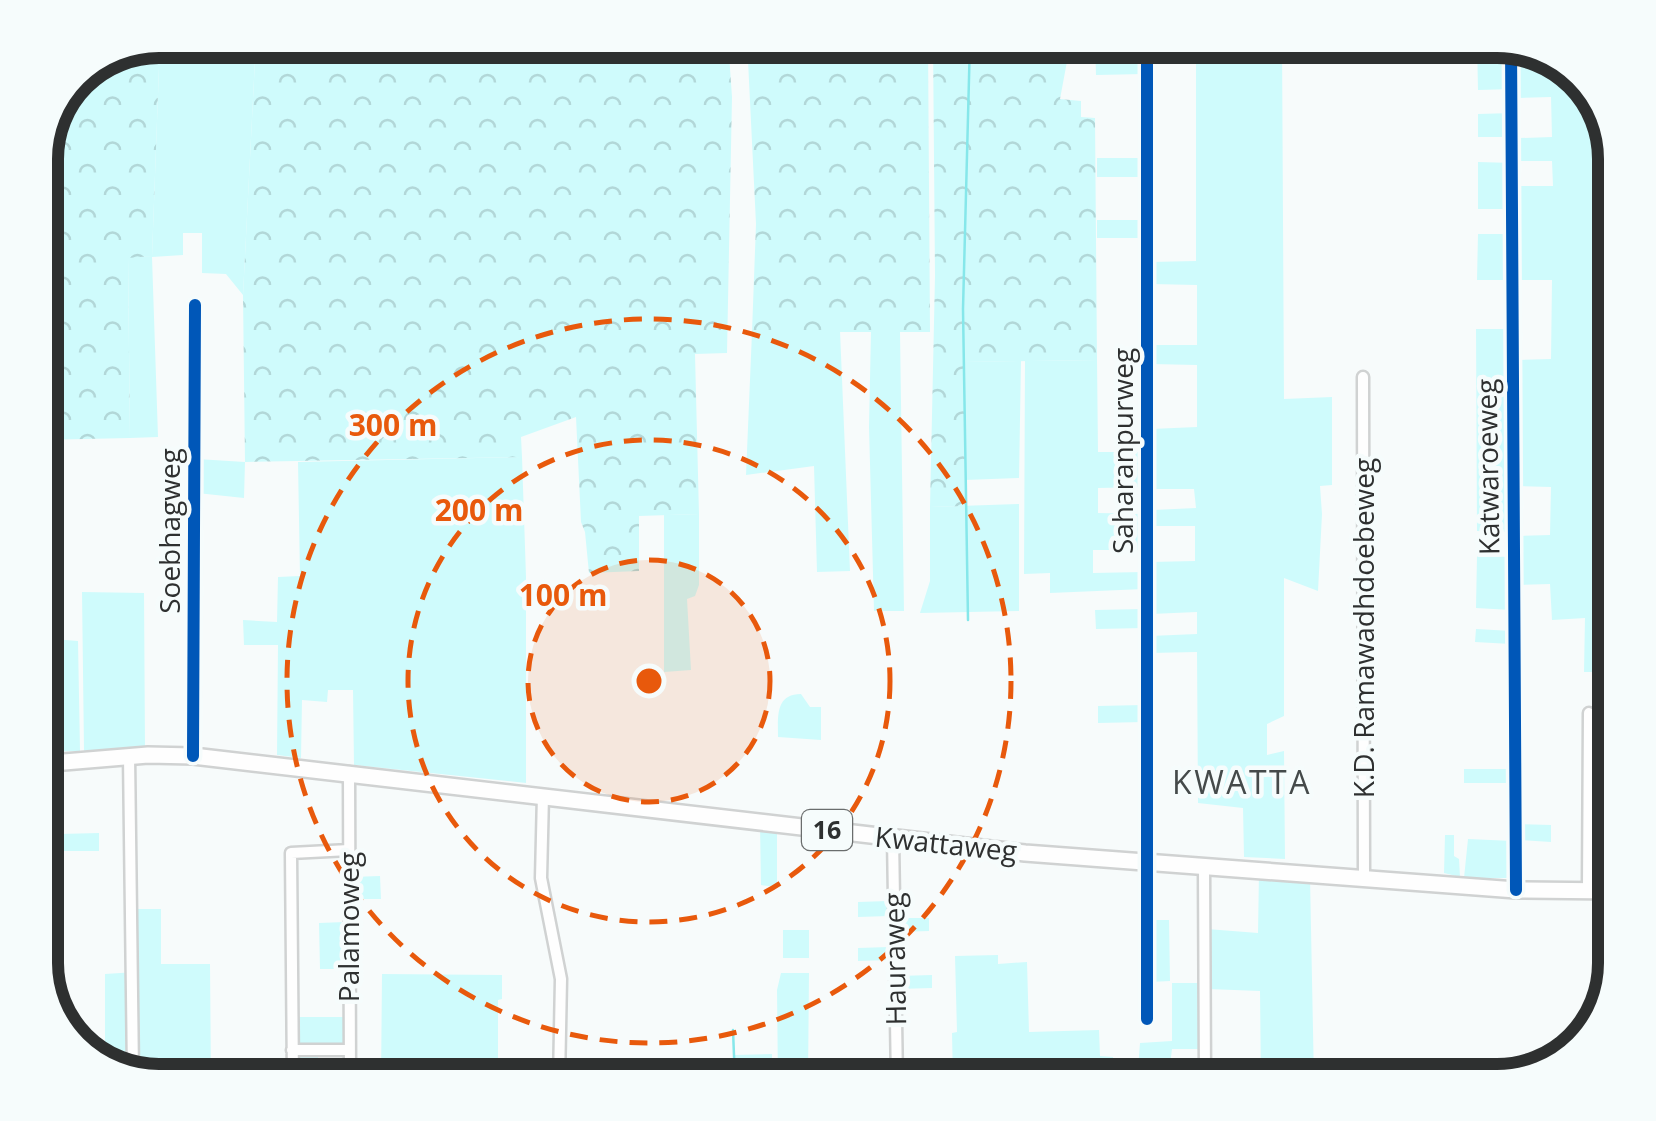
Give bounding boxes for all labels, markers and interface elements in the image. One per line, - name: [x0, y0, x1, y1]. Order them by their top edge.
- street label: Saharanpurweg: [1103, 348, 1141, 554]
- street label: Katwaroeweg: [1466, 378, 1508, 556]
- text: 300 m: [349, 404, 437, 445]
- street label: Soebhagweg: [150, 448, 188, 614]
- street label: K.D. Ramawadhdoebeweg: [1344, 458, 1382, 798]
- text: 200 m: [435, 489, 523, 530]
- text: 100 m: [519, 574, 607, 615]
- centre of rings: [631, 663, 667, 699]
- district label: KWATTA: [1172, 760, 1312, 803]
- road number: 16: [802, 810, 852, 850]
- street label: Kwattaweg: [873, 817, 1019, 869]
- street label: Palamoweg: [329, 852, 367, 1002]
- street label: Hauraweg: [874, 892, 914, 1026]

